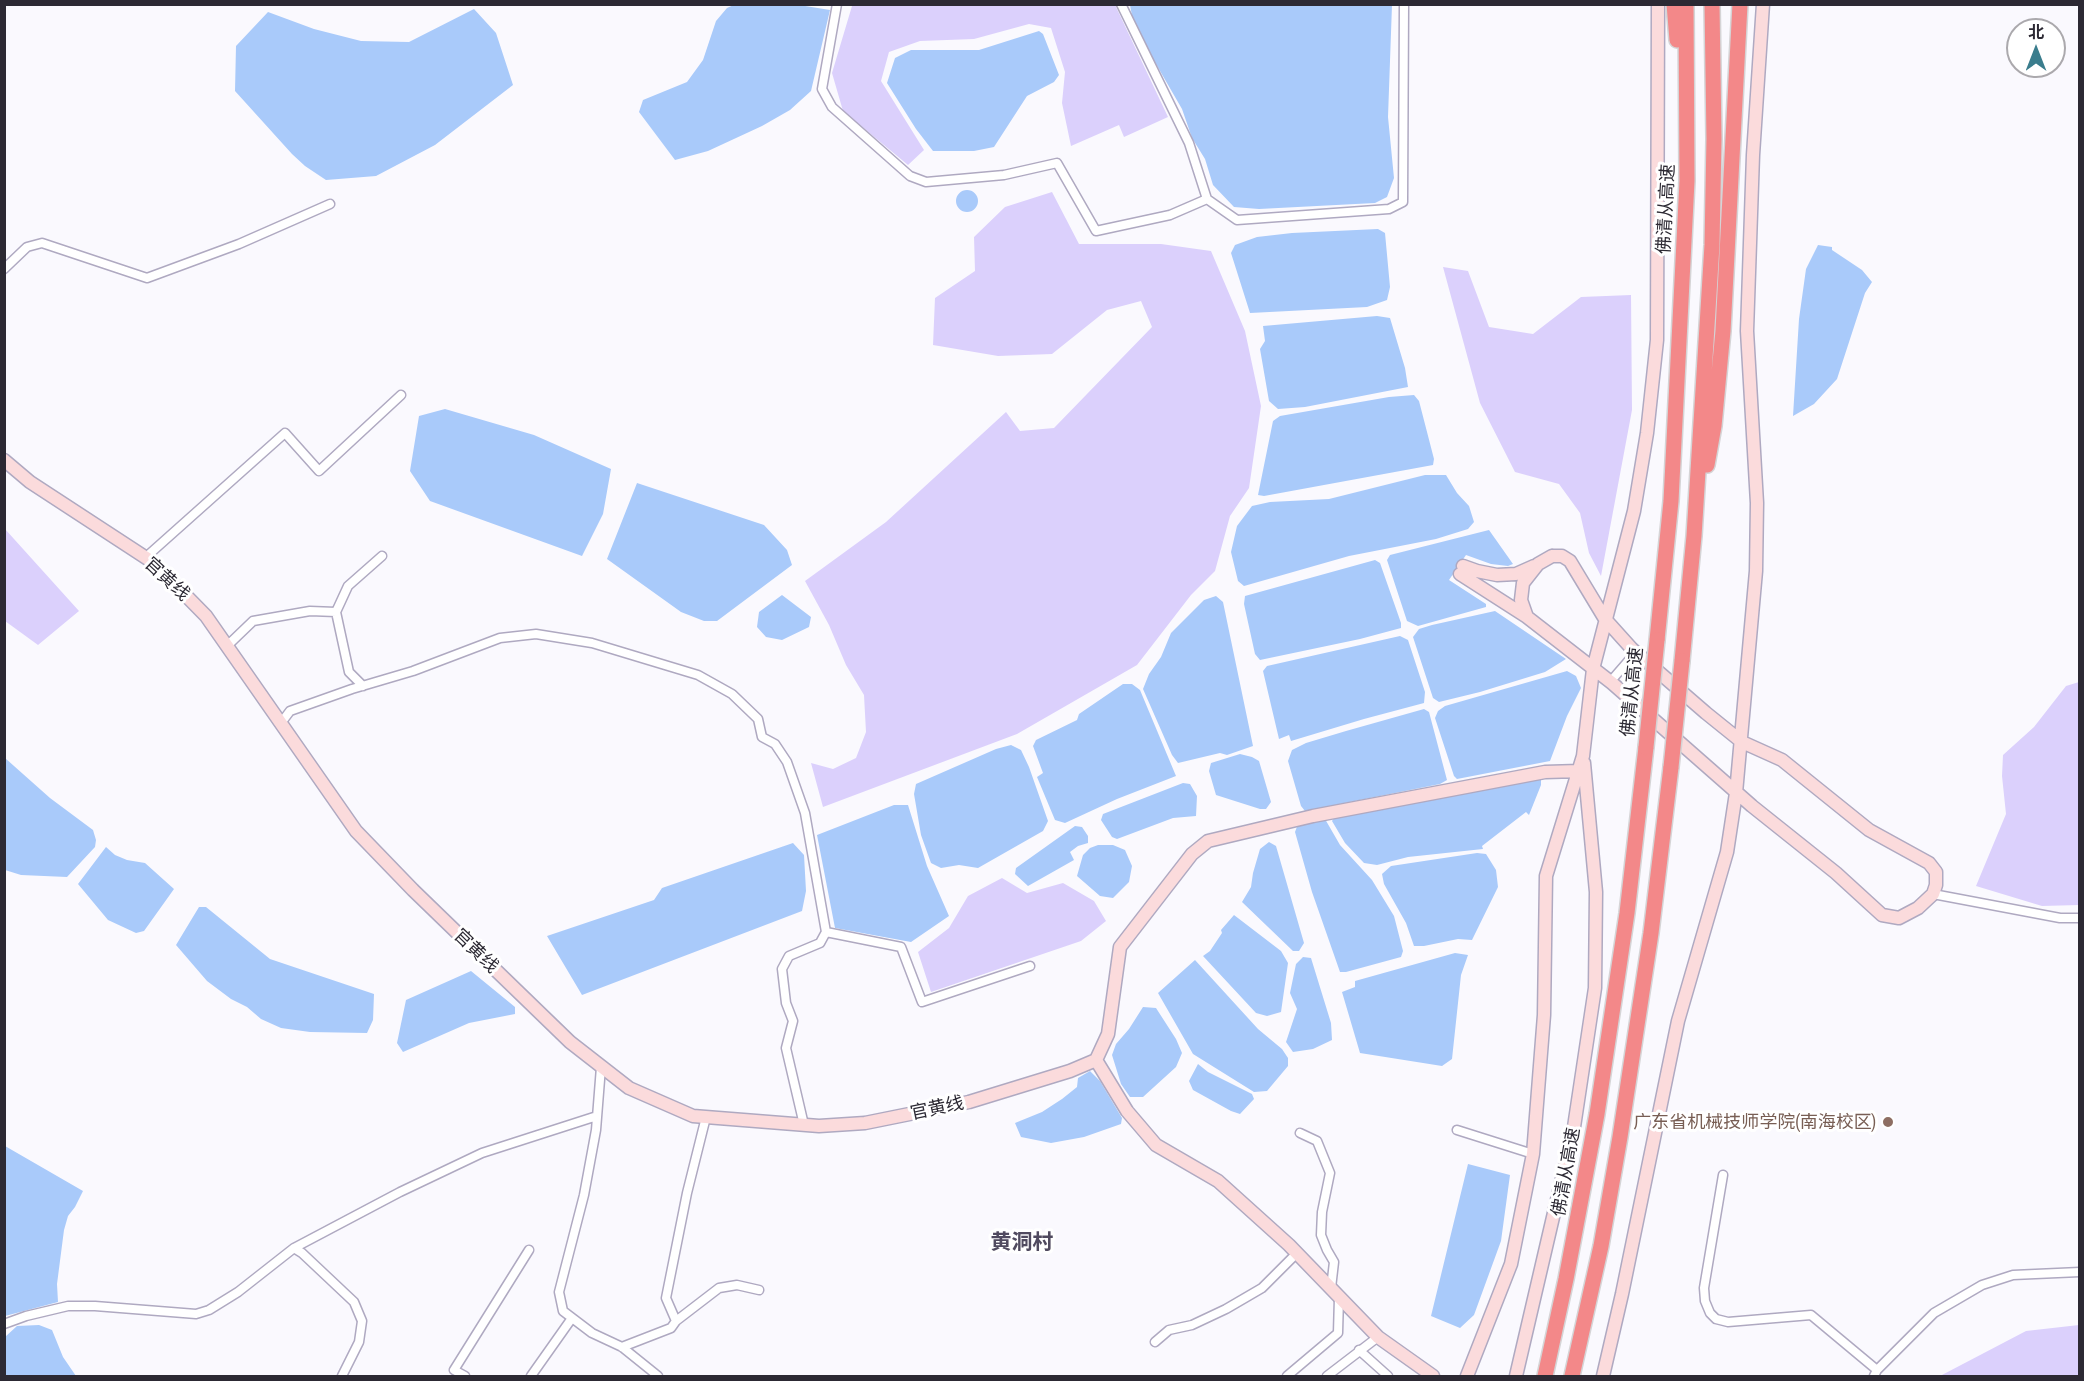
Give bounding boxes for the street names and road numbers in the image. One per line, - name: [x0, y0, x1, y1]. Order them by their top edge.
- street label: 佛清从高速: [1653, 163, 1679, 255]
- street label: 官黄线: [140, 553, 194, 605]
- street label: 佛清从高速: [1617, 646, 1647, 738]
- street label: 官黄线: [449, 924, 503, 978]
- street label: 官黄线: [908, 1092, 966, 1124]
- street label: 佛清从高速: [1548, 1126, 1584, 1218]

